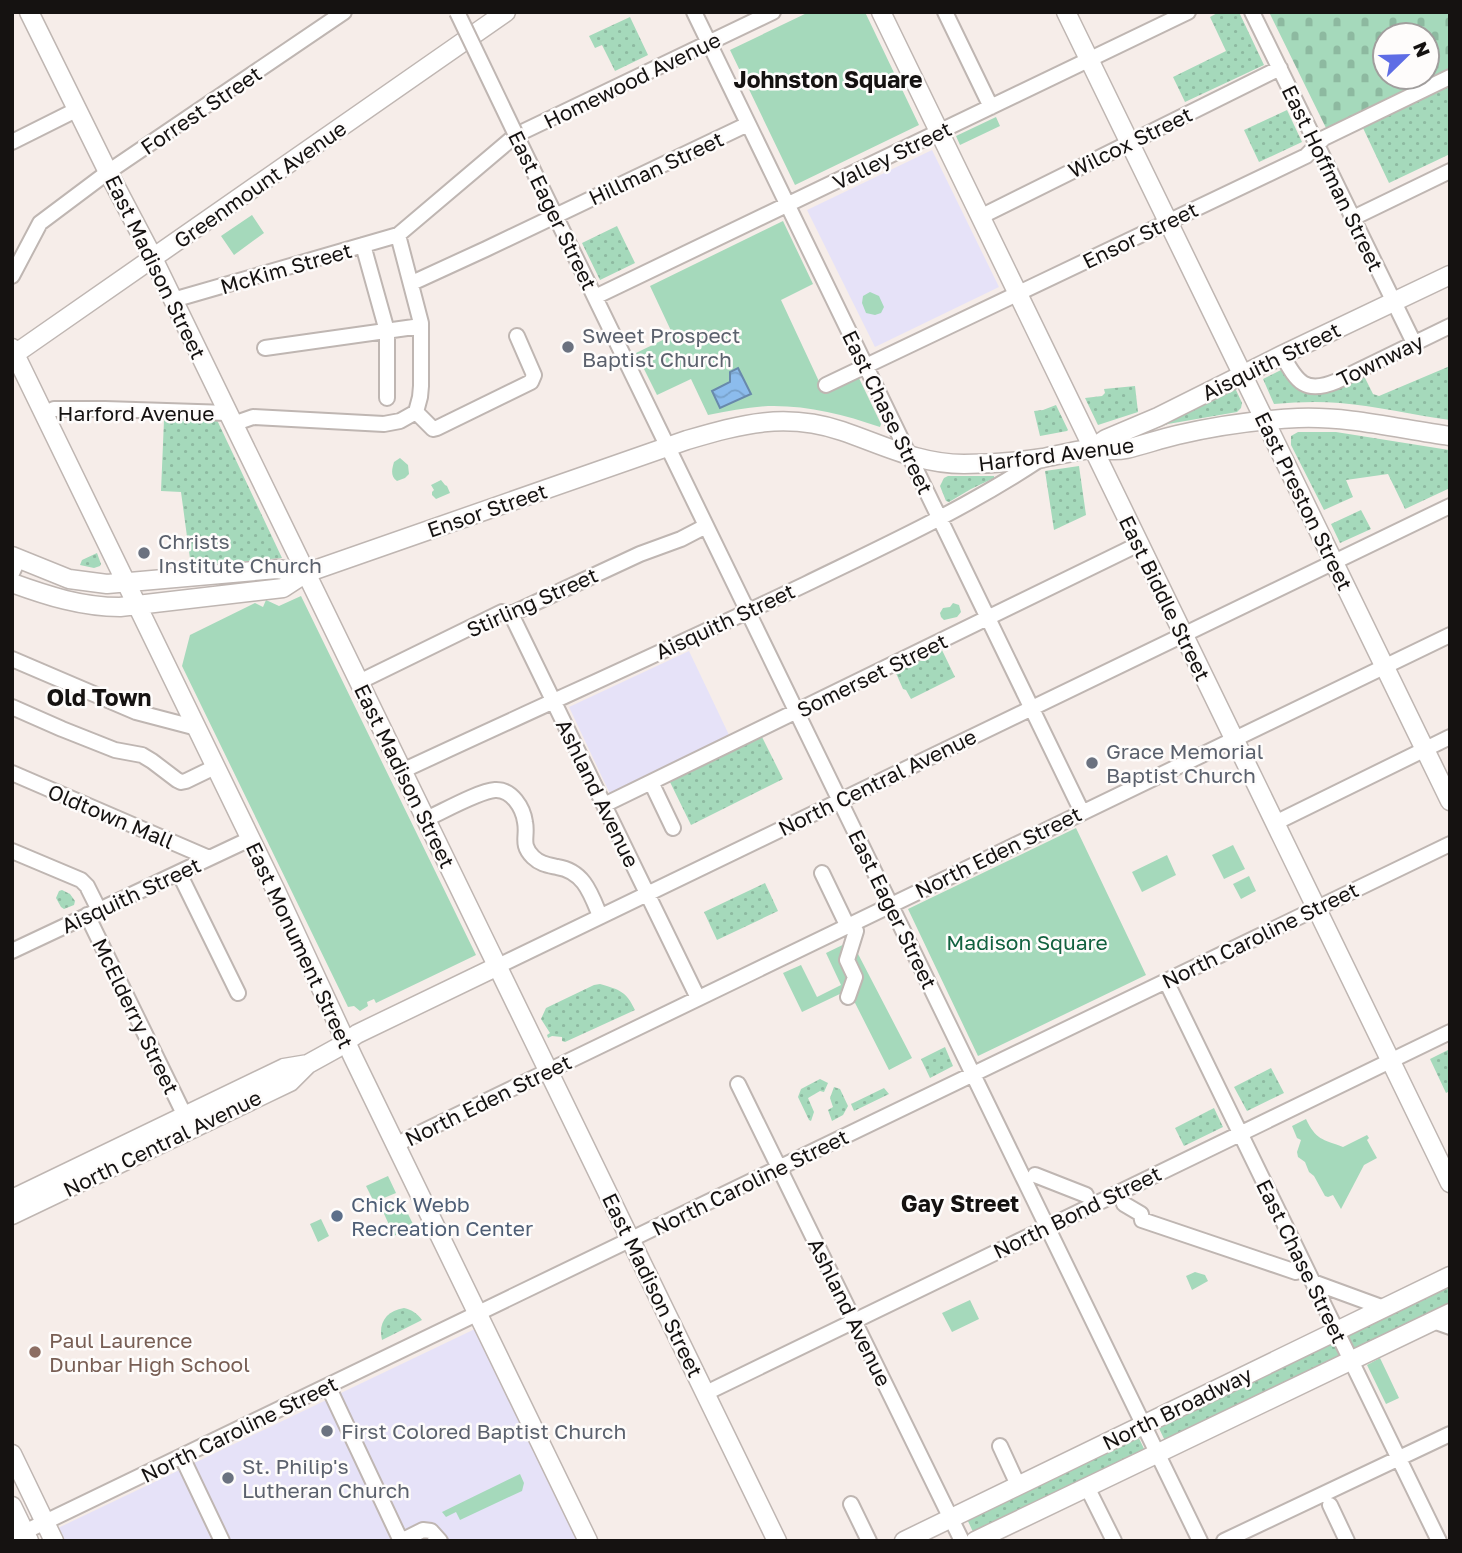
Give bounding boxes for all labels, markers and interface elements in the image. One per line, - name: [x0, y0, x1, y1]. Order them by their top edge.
- north arrow: [1371, 21, 1441, 91]
- street label: Homewood Avenue: [539, 26, 725, 134]
- text: N: [1409, 38, 1436, 60]
- street label: Forrest Street: [136, 60, 266, 160]
- district label: Johnston Square: [734, 65, 922, 93]
- street label: East Hoffman Street: [1277, 81, 1389, 275]
- street label: Wilcox Street: [1064, 101, 1196, 183]
- street label: Greenmount Avenue: [169, 115, 351, 253]
- street label: Valley Street: [828, 115, 956, 195]
- street label: Hillman Street: [584, 125, 728, 211]
- street label: East Eager Street: [503, 126, 603, 294]
- street label: East Madison Street: [100, 171, 212, 363]
- street label: Ensor Street: [1078, 196, 1202, 274]
- street label: McKim Street: [217, 237, 355, 299]
- street label: Aisquith Street: [1198, 316, 1344, 406]
- place label: Sweet Prospect Baptist Church: [582, 322, 740, 372]
- street label: East Chase Street: [837, 326, 939, 498]
- street label: Townway: [1332, 328, 1428, 392]
- marker: Sweet Prospect Baptist Church: [560, 339, 576, 355]
- street label: Harford Avenue: [58, 400, 214, 426]
- street label: East Preston Street: [1249, 407, 1359, 595]
- street label: Harford Avenue: [977, 432, 1135, 476]
- street label: Ensor Street: [424, 477, 550, 543]
- street label: East Biddle Street: [1114, 511, 1216, 685]
- place label: Christs Institute Church: [158, 528, 322, 578]
- marker: Christs Institute Church: [136, 545, 152, 561]
- street label: Stirling Street: [462, 561, 602, 643]
- street label: Aisquith Street: [651, 577, 799, 665]
- street label: Somerset Street: [793, 627, 951, 723]
- street label: East Madison Street: [349, 680, 461, 872]
- district label: Old Town: [47, 683, 152, 711]
- street label: Ashland Avenue: [551, 715, 645, 871]
- street label: North Central Avenue: [774, 723, 980, 841]
- place label: Grace Memorial Baptist Church: [1106, 738, 1263, 788]
- marker: Grace Memorial Baptist Church: [1084, 755, 1100, 771]
- street label: Oldtown Mall: [44, 778, 178, 854]
- street label: North Eden Street: [911, 800, 1085, 904]
- street label: East Eager Street: [843, 825, 943, 993]
- street label: East Monument Street: [241, 838, 359, 1052]
- street label: Aisquith Street: [57, 851, 205, 939]
- street label: North Caroline Street: [1158, 876, 1362, 994]
- park label: Madison Square: [946, 929, 1108, 955]
- street label: McElderry Street: [87, 934, 185, 1098]
- street label: North Eden Street: [401, 1048, 575, 1152]
- street label: North Central Avenue: [59, 1084, 265, 1202]
- street label: North Caroline Street: [648, 1123, 852, 1241]
- street label: North Bond Street: [989, 1160, 1165, 1264]
- street label: East Chase Street: [1251, 1175, 1353, 1347]
- street label: East Madison Street: [597, 1189, 709, 1381]
- district label: Gay Street: [901, 1189, 1019, 1217]
- place label: Chick Webb Recreation Center: [351, 1191, 533, 1241]
- marker: Chick Webb Recreation Center: [329, 1208, 345, 1224]
- street label: Ashland Avenue: [803, 1234, 897, 1390]
- place label: Paul Laurence Dunbar High School: [49, 1327, 250, 1377]
- marker: Paul Laurence Dunbar High School: [27, 1344, 43, 1360]
- street label: North Broadway: [1098, 1360, 1256, 1455]
- street label: North Caroline Street: [137, 1370, 341, 1488]
- place label: First Colored Baptist Church: [341, 1418, 626, 1444]
- marker: First Colored Baptist Church: [319, 1423, 335, 1439]
- place label: St. Philip's Lutheran Church: [242, 1453, 410, 1503]
- marker: St. Philip's Lutheran Church: [220, 1470, 236, 1486]

